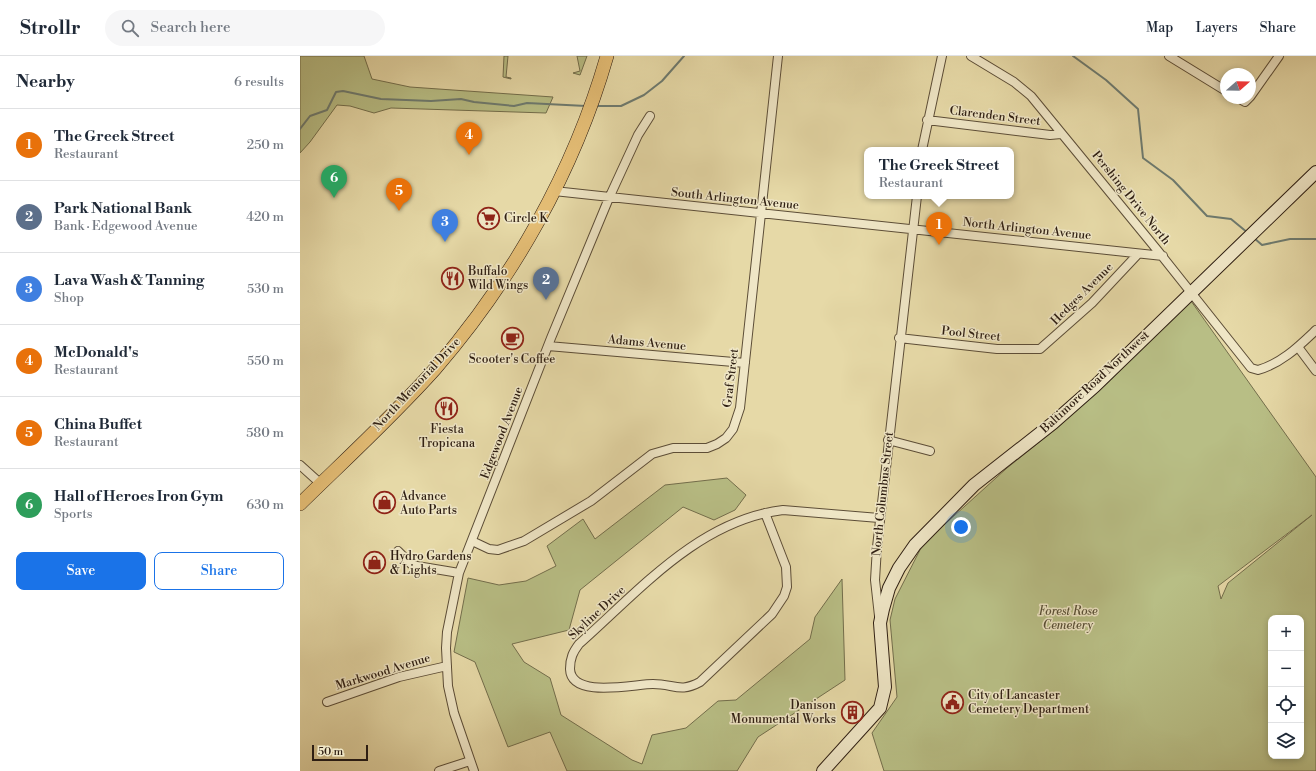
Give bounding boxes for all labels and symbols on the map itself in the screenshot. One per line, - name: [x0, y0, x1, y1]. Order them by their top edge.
- north arrow: [1220, 68, 1256, 104]
- street label: Clarenden Street: [949, 103, 1042, 129]
- pin: 4: [456, 122, 482, 155]
- street label: Pershing Drive North: [1089, 148, 1173, 248]
- pin: 6: [321, 165, 347, 198]
- pin: 5: [386, 178, 412, 211]
- street label: South Arlington Avenue: [670, 185, 800, 213]
- supermarket icon: Circle K: [476, 205, 502, 231]
- pin: 3: [432, 209, 458, 242]
- place label: Circle K: [504, 211, 549, 226]
- pin: 1: [926, 212, 952, 245]
- street label: North Arlington Avenue: [962, 215, 1092, 243]
- street label: Hedges Avenue: [1048, 260, 1116, 328]
- place label: Buffalo Wild Wings: [467, 264, 528, 293]
- restaurant icon: Buffalo Wild Wings: [440, 265, 466, 291]
- pin: 2: [533, 267, 559, 300]
- street label: Pool Street: [941, 323, 1002, 345]
- cafe icon: Scooter's Coffee: [499, 325, 525, 351]
- street label: Baltimore Road Northwest: [1037, 327, 1153, 437]
- street label: Adams Avenue: [606, 332, 687, 354]
- street label: North Memorial Drive: [370, 335, 464, 433]
- street label: Graf Street: [720, 347, 742, 408]
- place label: Scooter's Coffee: [469, 352, 555, 367]
- street label: Edgewood Avenue: [477, 385, 527, 481]
- restaurant icon: Fiesta Tropicana: [434, 395, 460, 421]
- place label: Fiesta Tropicana: [419, 422, 476, 451]
- street label: North Columbus Street: [869, 430, 897, 557]
- place label: Advance Auto Parts: [399, 489, 457, 518]
- shop icon: Advance Auto Parts: [372, 490, 398, 516]
- your location: [951, 517, 971, 537]
- place label: Hydro Gardens & Lights: [390, 549, 471, 578]
- shop icon: Hydro Gardens & Lights: [361, 550, 387, 576]
- street label: Skyline Drive: [565, 583, 629, 643]
- park label: Forest Rose Cemetery: [1038, 604, 1098, 633]
- street label: Markwood Avenue: [334, 650, 432, 694]
- place label: City of Lancaster Cemetery Department: [968, 688, 1090, 717]
- public building icon: City of Lancaster Cemetery Department: [940, 689, 966, 715]
- place label: Danison Monumental Works: [731, 698, 836, 727]
- building icon: Danison Monumental Works: [839, 699, 865, 725]
- scale bar: [312, 743, 368, 762]

